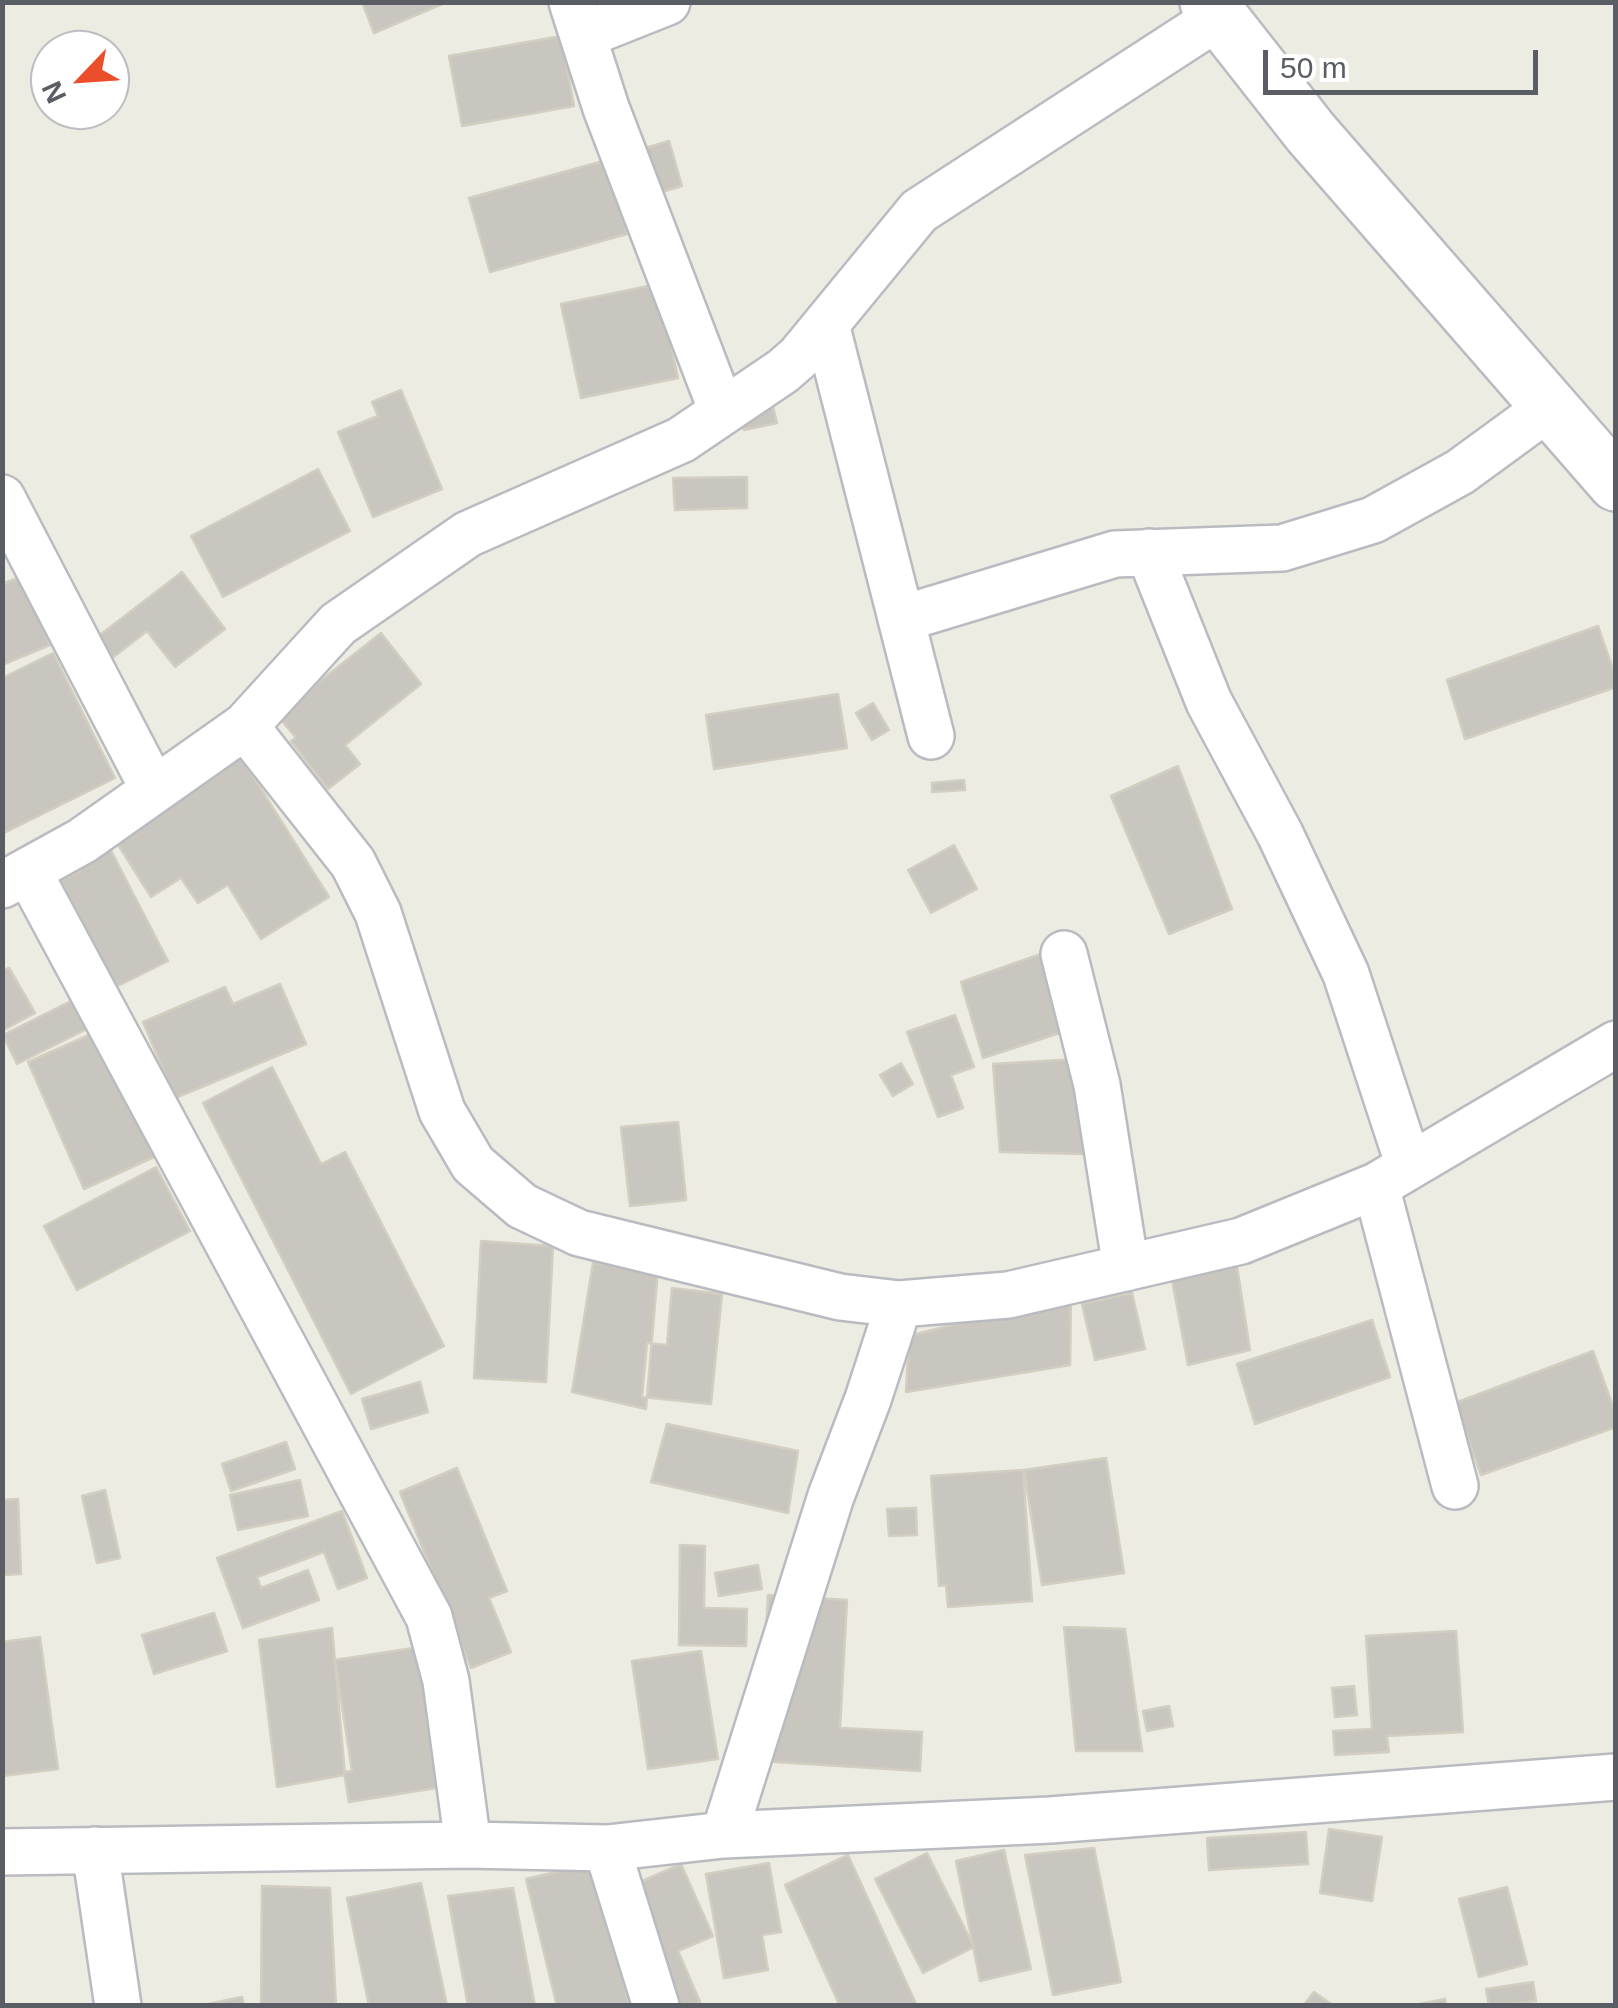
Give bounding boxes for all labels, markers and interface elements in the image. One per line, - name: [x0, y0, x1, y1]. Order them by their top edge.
- north arrow: [30, 30, 130, 130]
- scale bar: [1268, 30, 1543, 92]
- text: 50 m: [1280, 51, 1347, 84]
- text: N: [36, 76, 72, 108]

